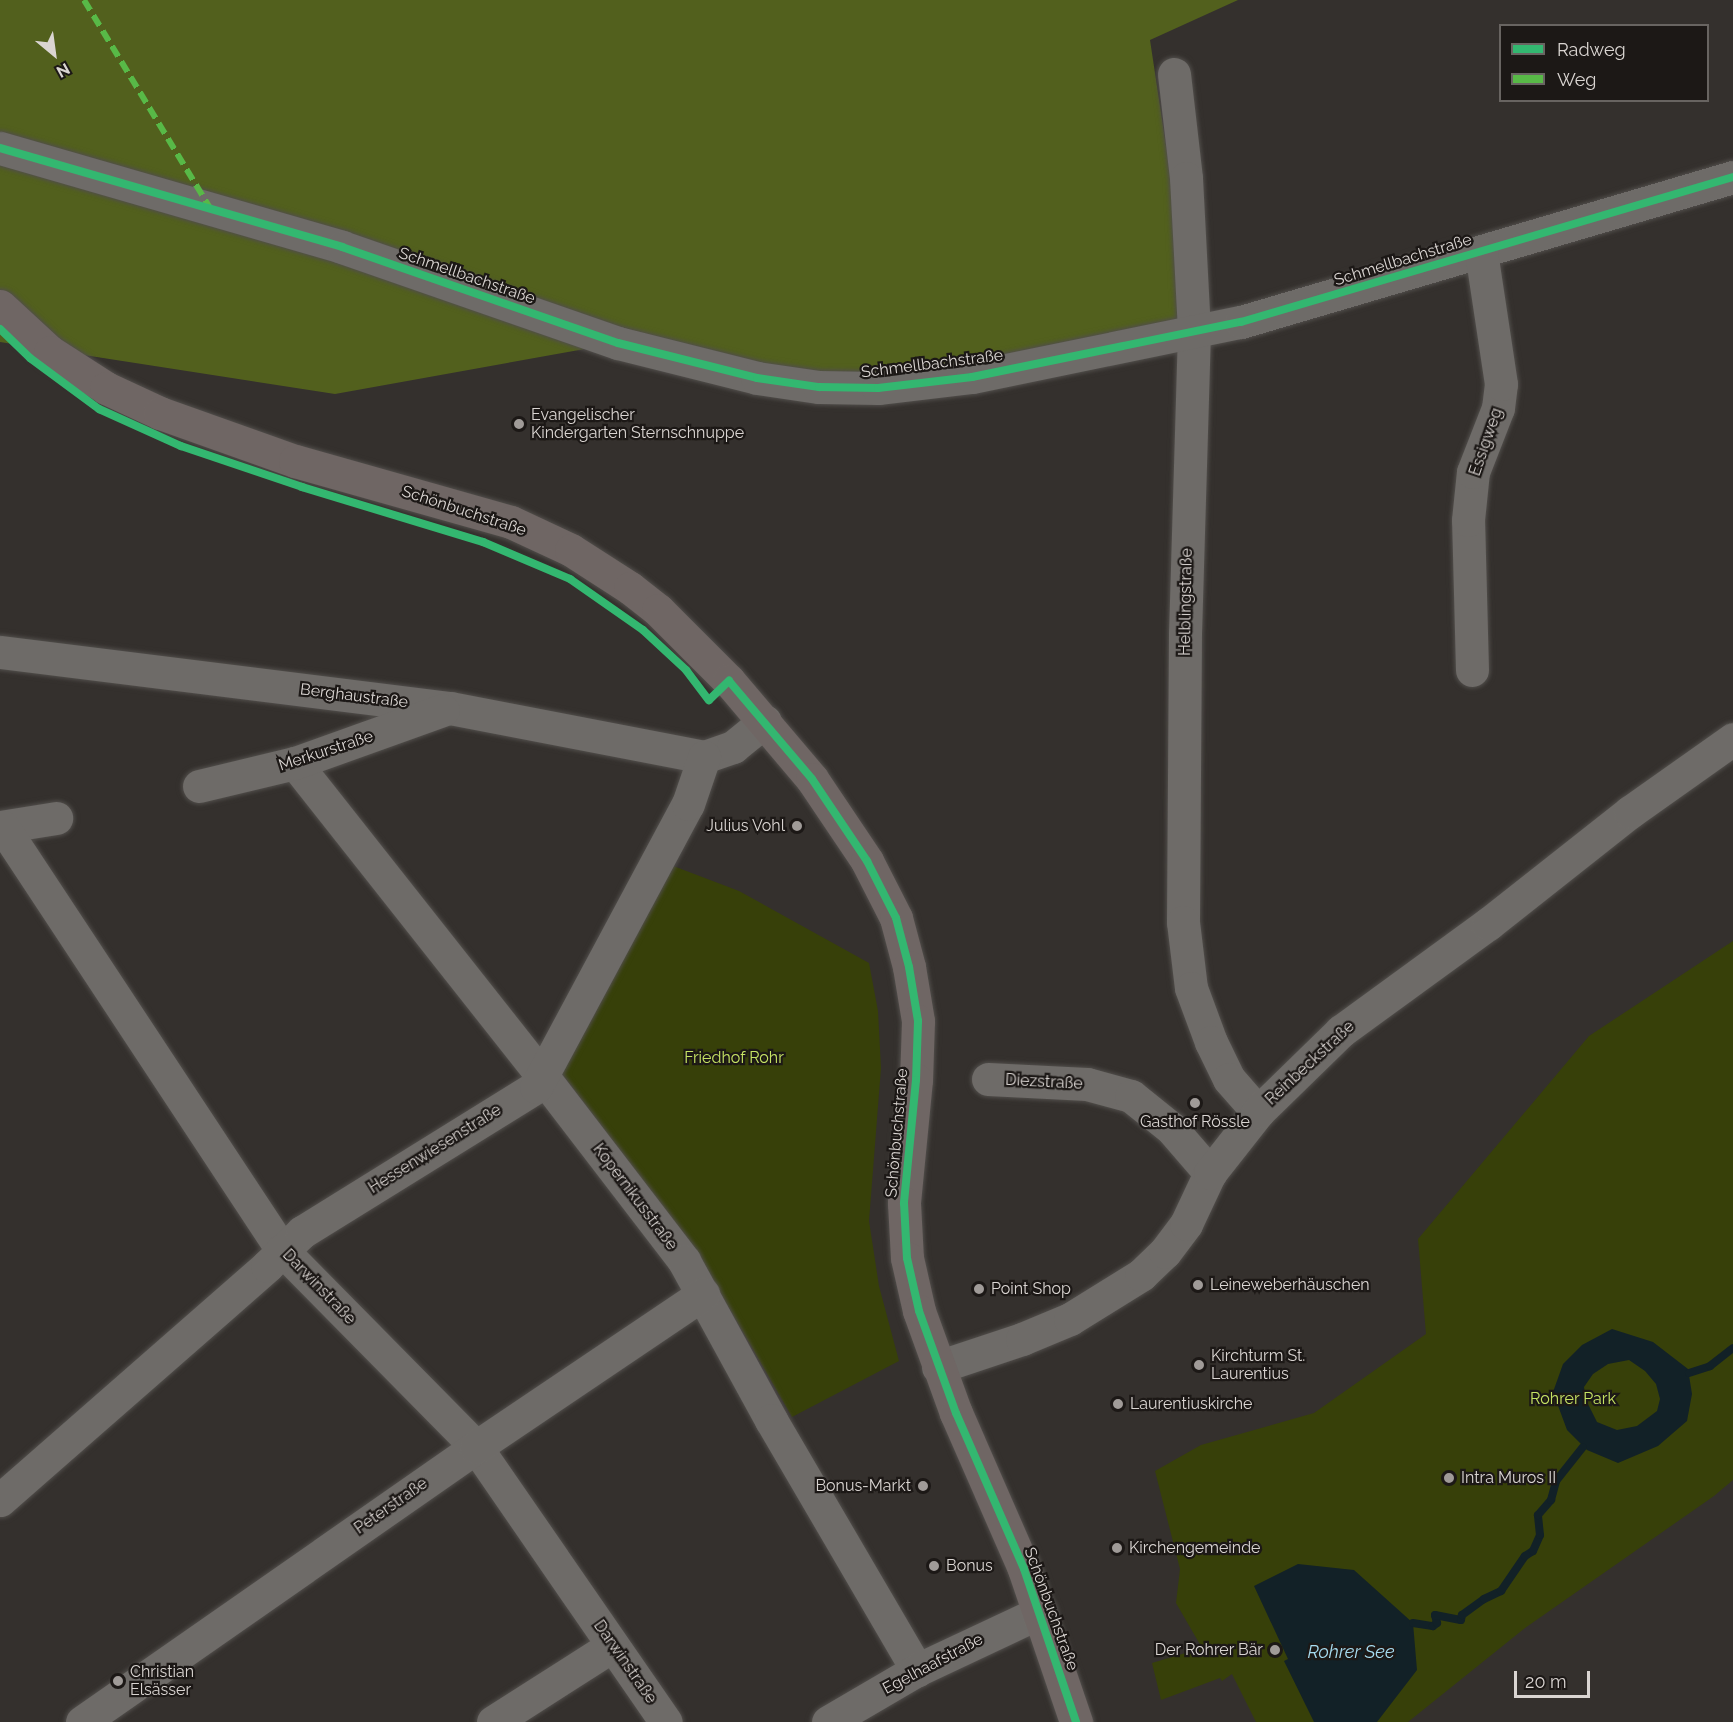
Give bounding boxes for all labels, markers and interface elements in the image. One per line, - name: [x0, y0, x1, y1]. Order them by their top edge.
- north arrow: [24, 24, 84, 84]
- legend: [1499, 24, 1709, 102]
- text: Radweg: [1557, 39, 1626, 60]
- text: N: [53, 59, 73, 81]
- text: Weg: [1557, 69, 1596, 90]
- street label: Schmellbachstraße: [1332, 230, 1474, 290]
- street label: Schmellbachstraße: [396, 244, 538, 308]
- street label: Schmellbachstraße: [860, 346, 1004, 382]
- place label: Evangelischer Kindergarten Sternschnuppe: [531, 405, 744, 443]
- street label: Essigweg: [1465, 406, 1507, 478]
- marker: Evangelischer Kindergarten Sternschnuppe: [512, 417, 526, 431]
- street label: Schönbuchstraße: [399, 482, 529, 540]
- street label: Helblingstraße: [1175, 548, 1197, 656]
- street label: Berghaustraße: [299, 680, 409, 712]
- street label: Merkurstraße: [276, 727, 376, 775]
- place label: Julius Vohl: [706, 816, 785, 836]
- marker: Julius Vohl: [790, 819, 804, 833]
- street label: Reinbeckstraße: [1262, 1017, 1358, 1109]
- park label: Friedhof Rohr: [684, 1048, 784, 1068]
- street label: Schönbuchstraße: [882, 1068, 912, 1198]
- street label: Diezstraße: [1005, 1070, 1083, 1094]
- marker: Gasthof Rössle: [1188, 1096, 1202, 1110]
- street label: Hessenwiesenstraße: [365, 1100, 505, 1198]
- place label: Gasthof Rössle: [1140, 1112, 1250, 1132]
- street label: Kopernikusstraße: [589, 1140, 681, 1254]
- street label: Darwinstraße: [278, 1245, 360, 1329]
- place label: Leineweberhäuschen: [1210, 1275, 1370, 1295]
- marker: Leineweberhäuschen: [1191, 1278, 1205, 1292]
- place label: Point Shop: [991, 1279, 1071, 1299]
- marker: Point Shop: [972, 1282, 986, 1296]
- place label: Kirchturm St. Laurentius: [1211, 1346, 1305, 1384]
- marker: Kirchturm St. Laurentius: [1192, 1358, 1206, 1372]
- park label: Rohrer Park: [1530, 1389, 1616, 1409]
- place label: Laurentiuskirche: [1130, 1394, 1252, 1414]
- marker: Laurentiuskirche: [1111, 1397, 1125, 1411]
- place label: Intra Muros II: [1461, 1468, 1556, 1488]
- marker: Intra Muros II: [1442, 1471, 1456, 1485]
- street label: Peterstraße: [351, 1474, 431, 1538]
- place label: Bonus-Markt: [815, 1476, 911, 1496]
- marker: Bonus-Markt: [916, 1479, 930, 1493]
- place label: Kirchengemeinde: [1129, 1538, 1261, 1558]
- marker: Kirchengemeinde: [1110, 1541, 1124, 1555]
- street label: Schönbuchstraße: [1020, 1545, 1082, 1673]
- place label: Bonus: [946, 1556, 993, 1576]
- marker: Bonus: [927, 1559, 941, 1573]
- street label: Darwinstraße: [589, 1617, 661, 1707]
- street label: Egelhaafstraße: [880, 1630, 986, 1698]
- place label: Der Rohrer Bär: [1154, 1640, 1263, 1660]
- water label: Rohrer See: [1307, 1641, 1395, 1663]
- marker: Der Rohrer Bär: [1268, 1643, 1282, 1657]
- scale bar: [1517, 1659, 1594, 1697]
- place label: Christian Elsässer: [130, 1662, 194, 1700]
- text: 20 m: [1525, 1671, 1567, 1692]
- marker: Christian Elsässer: [111, 1674, 125, 1688]

